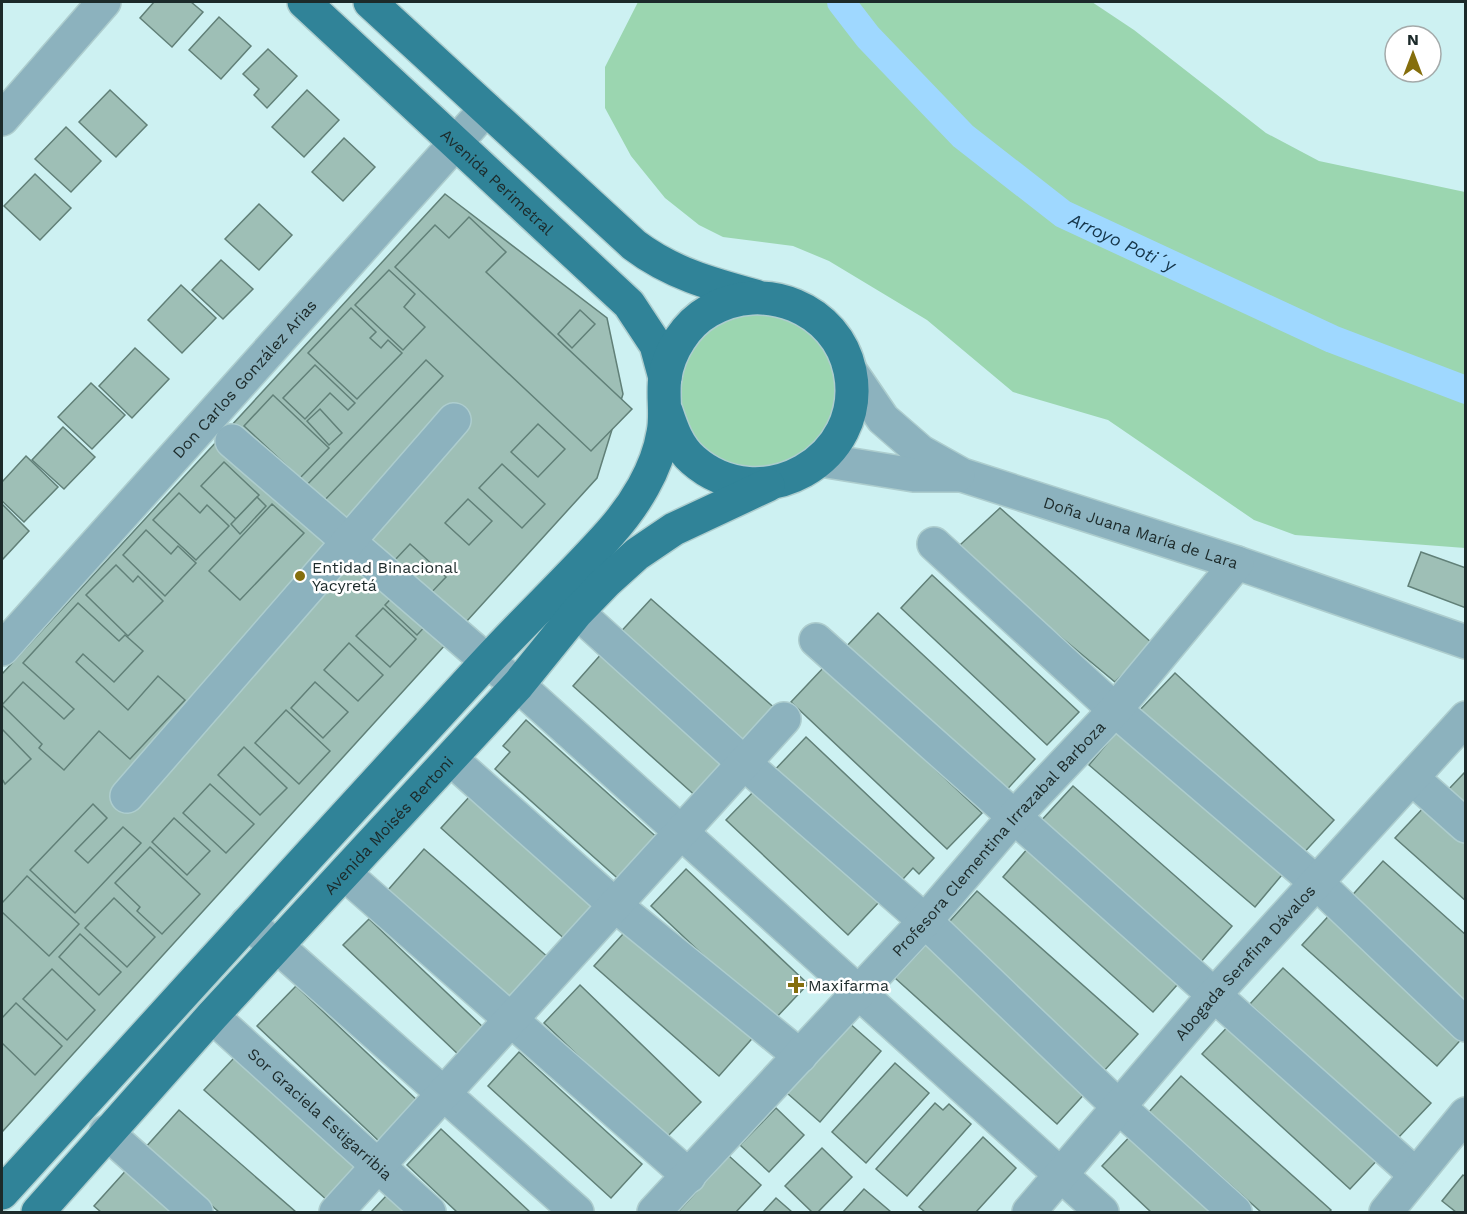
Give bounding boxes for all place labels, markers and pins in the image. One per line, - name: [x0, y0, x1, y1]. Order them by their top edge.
- place label: Entidad Binacional Yacyretá: [312, 558, 458, 595]
- marker: Entidad Binacional Yacyretá: [293, 569, 307, 583]
- place label: Maxifarma: [808, 976, 889, 995]
- marker: Maxifarma: [789, 978, 803, 992]

